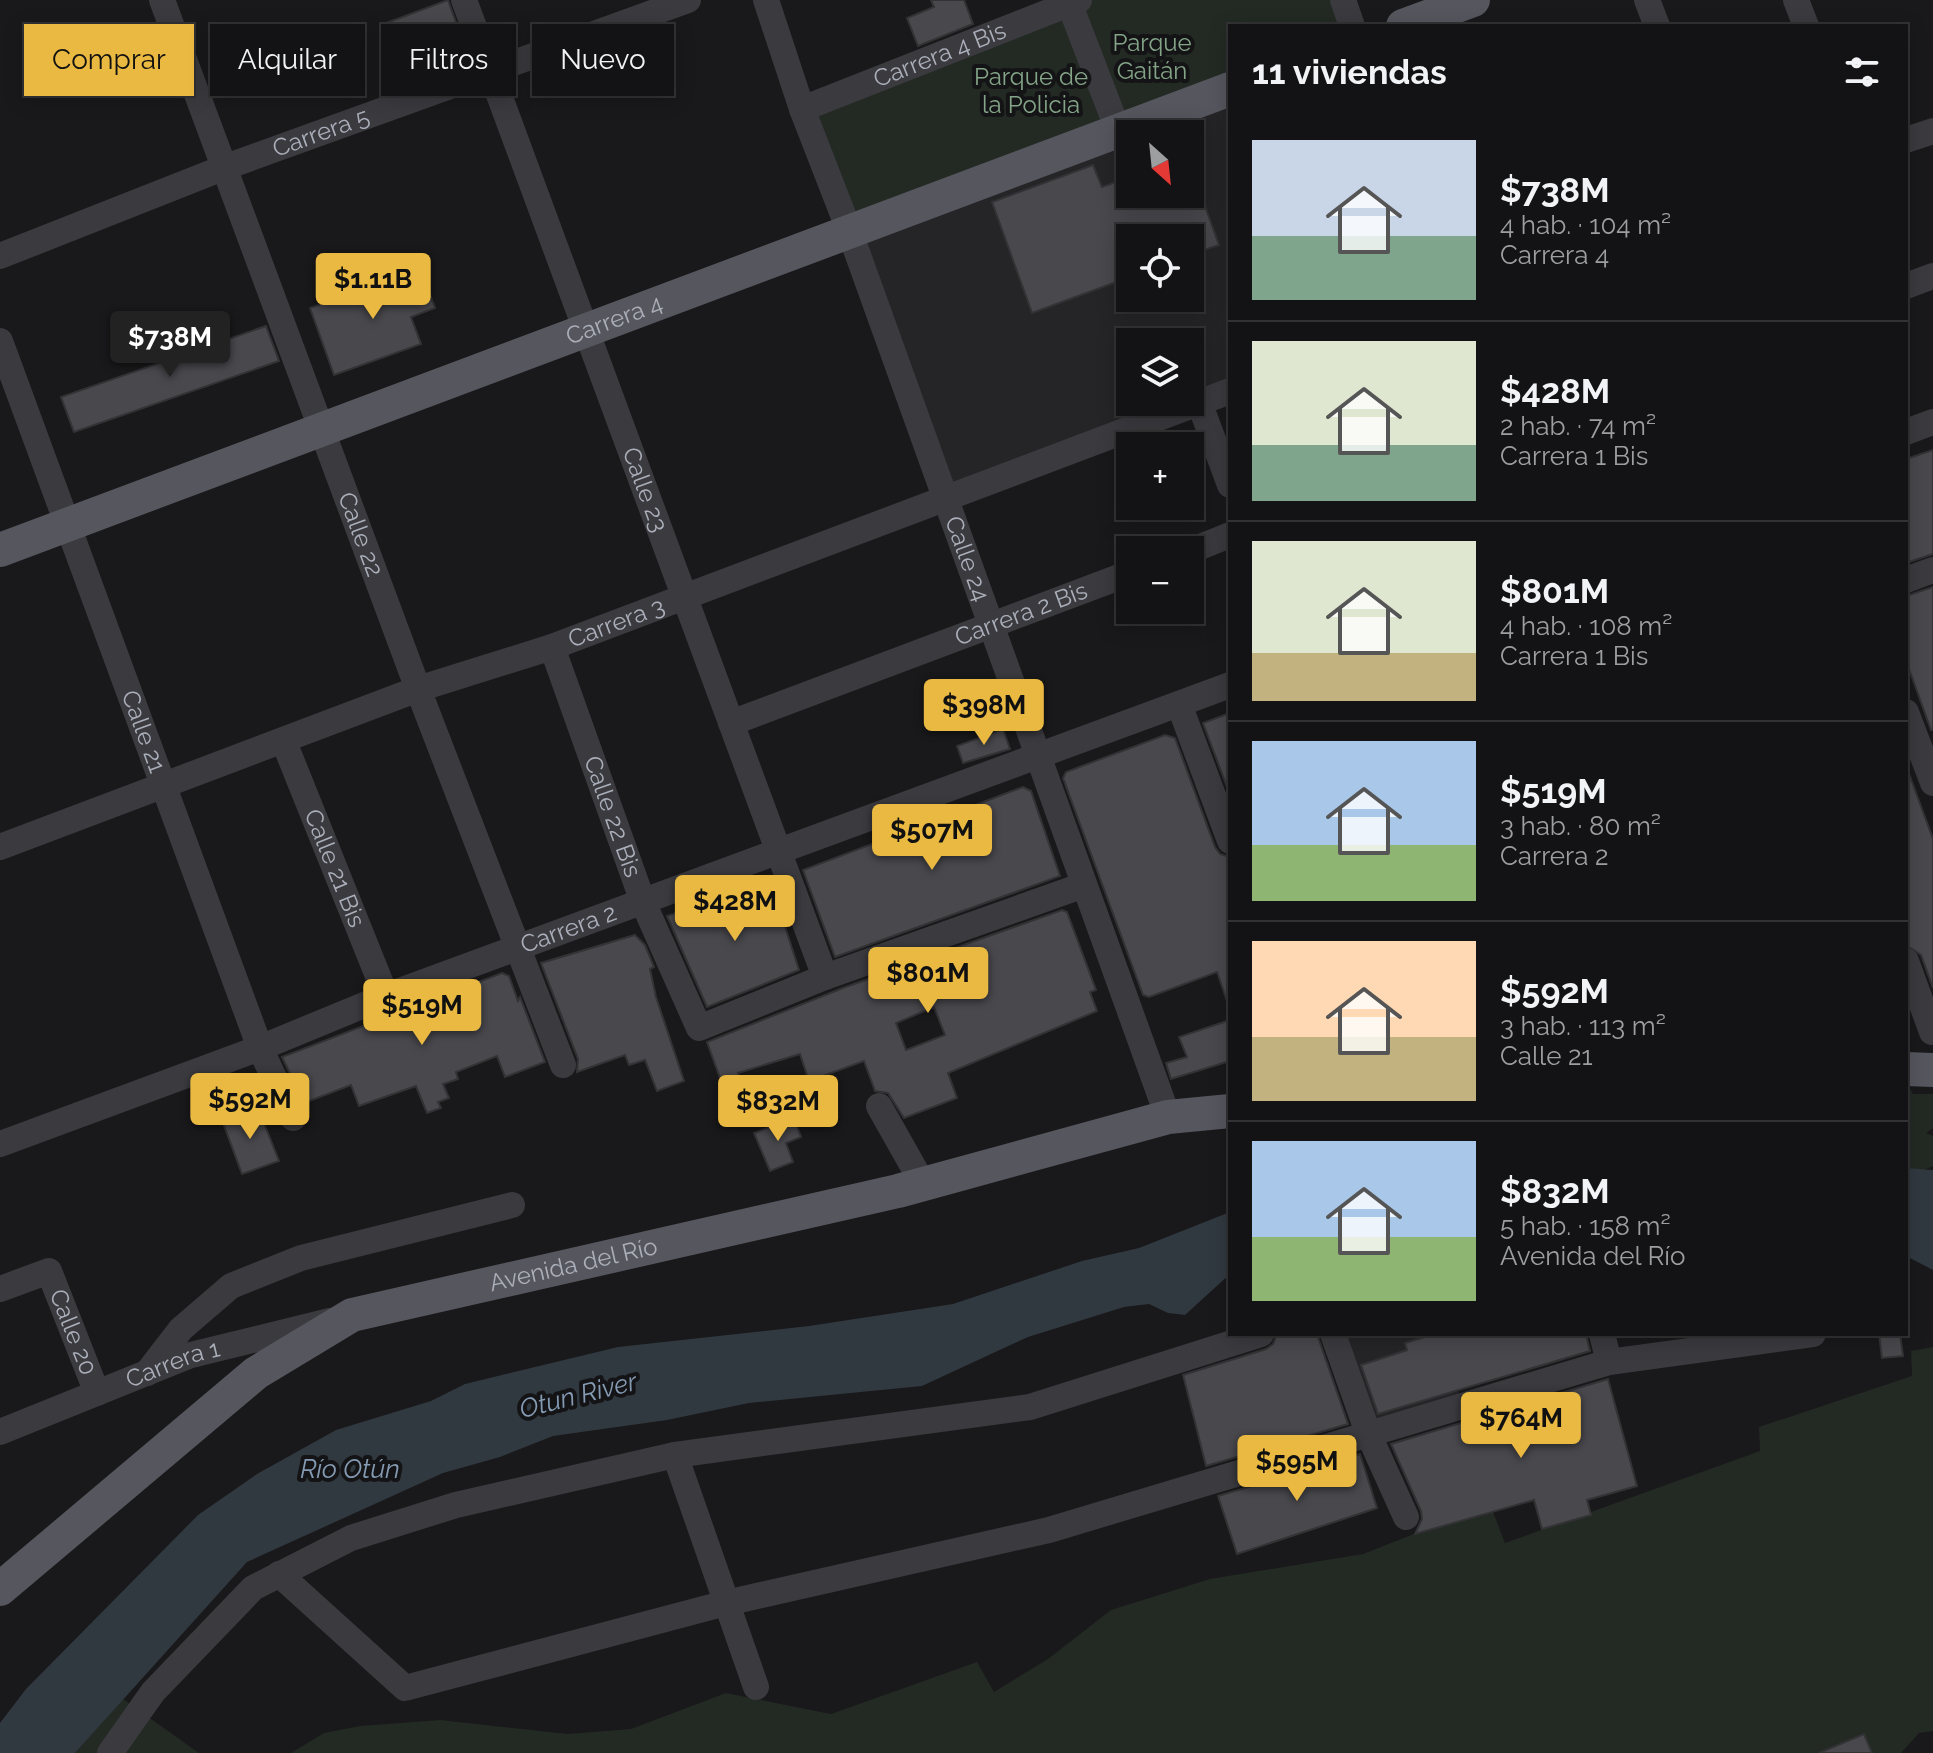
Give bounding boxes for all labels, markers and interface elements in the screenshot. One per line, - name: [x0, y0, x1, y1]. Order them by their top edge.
- street label: Carrera 4 Bis: [869, 15, 1010, 93]
- chip: Comprar: [24, 24, 194, 96]
- chip: Alquilar: [210, 24, 365, 96]
- chip: Filtros: [381, 24, 516, 96]
- chip: Nuevo: [532, 24, 674, 96]
- park label: Parque Gaitán: [1112, 28, 1192, 85]
- icon: filters: [1840, 50, 1884, 94]
- text: 11 viviendas: [1252, 52, 1447, 92]
- park label: Parque de la Policia: [974, 62, 1088, 119]
- street label: Carrera 5: [269, 101, 373, 163]
- north arrow: [1116, 120, 1204, 208]
- map controls: [1116, 120, 1204, 624]
- text: $738M: [1500, 170, 1610, 210]
- icon: home: [1316, 172, 1412, 268]
- text: 4 hab. · 104 m²: [1500, 210, 1671, 240]
- button: locate: [1116, 224, 1204, 312]
- text: Carrera 4: [1500, 240, 1609, 270]
- pin: $1.11B: [308, 253, 438, 321]
- text: $1.11B: [334, 264, 412, 294]
- street label: Carrera 4: [562, 288, 666, 351]
- pin: $738M: [114, 311, 226, 379]
- text: $738M: [128, 322, 212, 352]
- button: layers: [1116, 328, 1204, 416]
- text: $428M: [1500, 371, 1610, 411]
- icon: home: [1316, 373, 1412, 469]
- text: 2 hab. · 74 m²: [1500, 411, 1656, 441]
- button: +: [1116, 432, 1204, 520]
- text: Carrera 1 Bis: [1500, 441, 1648, 471]
- street label: Calle 23: [617, 443, 674, 536]
- street label: Calle 22: [332, 488, 390, 580]
- street label: Calle 24: [939, 512, 996, 605]
- button: −: [1116, 536, 1204, 624]
- text: $801M: [1500, 571, 1609, 611]
- icon: home: [1316, 573, 1412, 669]
- street label: Carrera 2 Bis: [951, 575, 1091, 652]
- street label: Carrera 3: [564, 591, 668, 654]
- text: 4 hab. · 108 m²: [1500, 611, 1672, 641]
- text: Carrera 1 Bis: [1500, 641, 1648, 671]
- pin: $398M: [928, 679, 1040, 747]
- street label: Calle 21: [116, 686, 172, 776]
- text: $398M: [942, 690, 1026, 720]
- street label: Calle 22 Bis: [578, 752, 648, 881]
- text: $519M: [1500, 771, 1607, 811]
- icon: home: [1316, 773, 1412, 869]
- pin: $507M: [876, 804, 988, 872]
- street label: Calle 21 Bis: [298, 805, 372, 931]
- text: 3 hab. · 80 m²: [1500, 811, 1661, 841]
- text: $507M: [890, 815, 974, 845]
- text: Carrera 2: [1500, 841, 1609, 871]
- pin: $428M: [679, 875, 791, 943]
- text: $428M: [693, 886, 777, 916]
- street label: Carrera 2: [516, 897, 620, 959]
- pin: $801M: [872, 947, 984, 1015]
- text: $801M: [886, 958, 970, 988]
- text: $592M: [1500, 971, 1609, 1011]
- icon: home: [1316, 973, 1412, 1069]
- pin: $519M: [366, 979, 478, 1047]
- text: $519M: [381, 990, 463, 1020]
- text: 3 hab. · 113 m²: [1500, 1011, 1666, 1041]
- text: Calle 21: [1500, 1041, 1593, 1071]
- pin: $592M: [194, 1073, 306, 1141]
- pin: $832M: [722, 1075, 834, 1143]
- text: $592M: [208, 1084, 292, 1114]
- text: $832M: [736, 1086, 820, 1116]
- text: $832M: [1500, 1171, 1610, 1211]
- icon: home: [1316, 1173, 1412, 1269]
- text: 5 hab. · 158 m²: [1500, 1211, 1671, 1241]
- street label: Avenida del Río: [486, 1231, 660, 1297]
- text: Avenida del Río: [1500, 1241, 1686, 1271]
- street label: Calle 20: [44, 1285, 104, 1379]
- street label: Carrera 1: [121, 1334, 223, 1394]
- water label: Otun River: [516, 1366, 641, 1424]
- pin: $764M: [1465, 1392, 1577, 1460]
- text: $764M: [1479, 1403, 1563, 1433]
- pin: $595M: [1241, 1435, 1353, 1503]
- text: $595M: [1255, 1446, 1339, 1476]
- water label: Río Otún: [300, 1454, 400, 1484]

